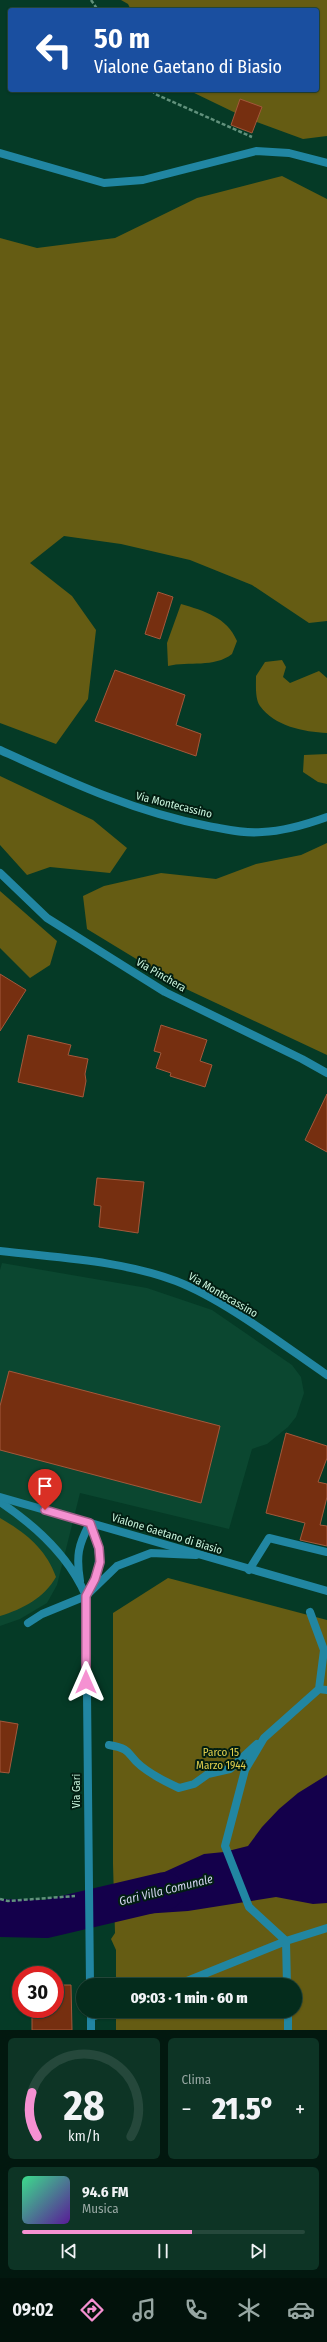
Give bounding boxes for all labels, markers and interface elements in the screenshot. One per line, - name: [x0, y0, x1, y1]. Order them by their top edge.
- text: 50 m: [94, 22, 150, 55]
- icon: left: [28, 24, 80, 76]
- text: Vialone Gaetano di Biasio: [94, 56, 282, 78]
- street label: Via Montecassino: [135, 789, 214, 821]
- street label: Via Pinchera: [134, 955, 188, 995]
- street label: Via Montecassino: [186, 1270, 260, 1320]
- pin: [28, 1469, 62, 1510]
- icon: arrive: [34, 1475, 56, 1497]
- street label: Vialone Gaetano di Biasio: [110, 1511, 224, 1557]
- position arrow: [65, 1661, 107, 1703]
- park label: Parco 15 Marzo 1944: [196, 1746, 247, 1772]
- street label: Via Gari: [70, 1773, 83, 1808]
- water label: Gari Villa Comunale: [118, 1872, 215, 1908]
- speed limit sign: 30: [12, 1966, 64, 2018]
- text: 09:03 · 1 min · 60 m: [130, 1989, 248, 2007]
- text: Clima: [182, 2072, 211, 2087]
- text: 28: [62, 2080, 104, 2130]
- text: 21.5°: [212, 2091, 275, 2127]
- text: −: [182, 2096, 191, 2123]
- text: +: [295, 2096, 305, 2123]
- text: km/h: [68, 2127, 100, 2144]
- text: 94.6 FM: [82, 2183, 129, 2201]
- text: Musica: [82, 2201, 119, 2216]
- icon: previous: [58, 2240, 80, 2262]
- icon: pause: [152, 2240, 174, 2262]
- icon: next: [247, 2240, 269, 2262]
- icon: directions: [78, 2296, 106, 2324]
- icon: music: [130, 2296, 158, 2324]
- icon: phone: [182, 2296, 210, 2324]
- icon: climate: [235, 2296, 263, 2324]
- icon: car: [287, 2296, 315, 2324]
- text: 09:02: [12, 2299, 53, 2321]

